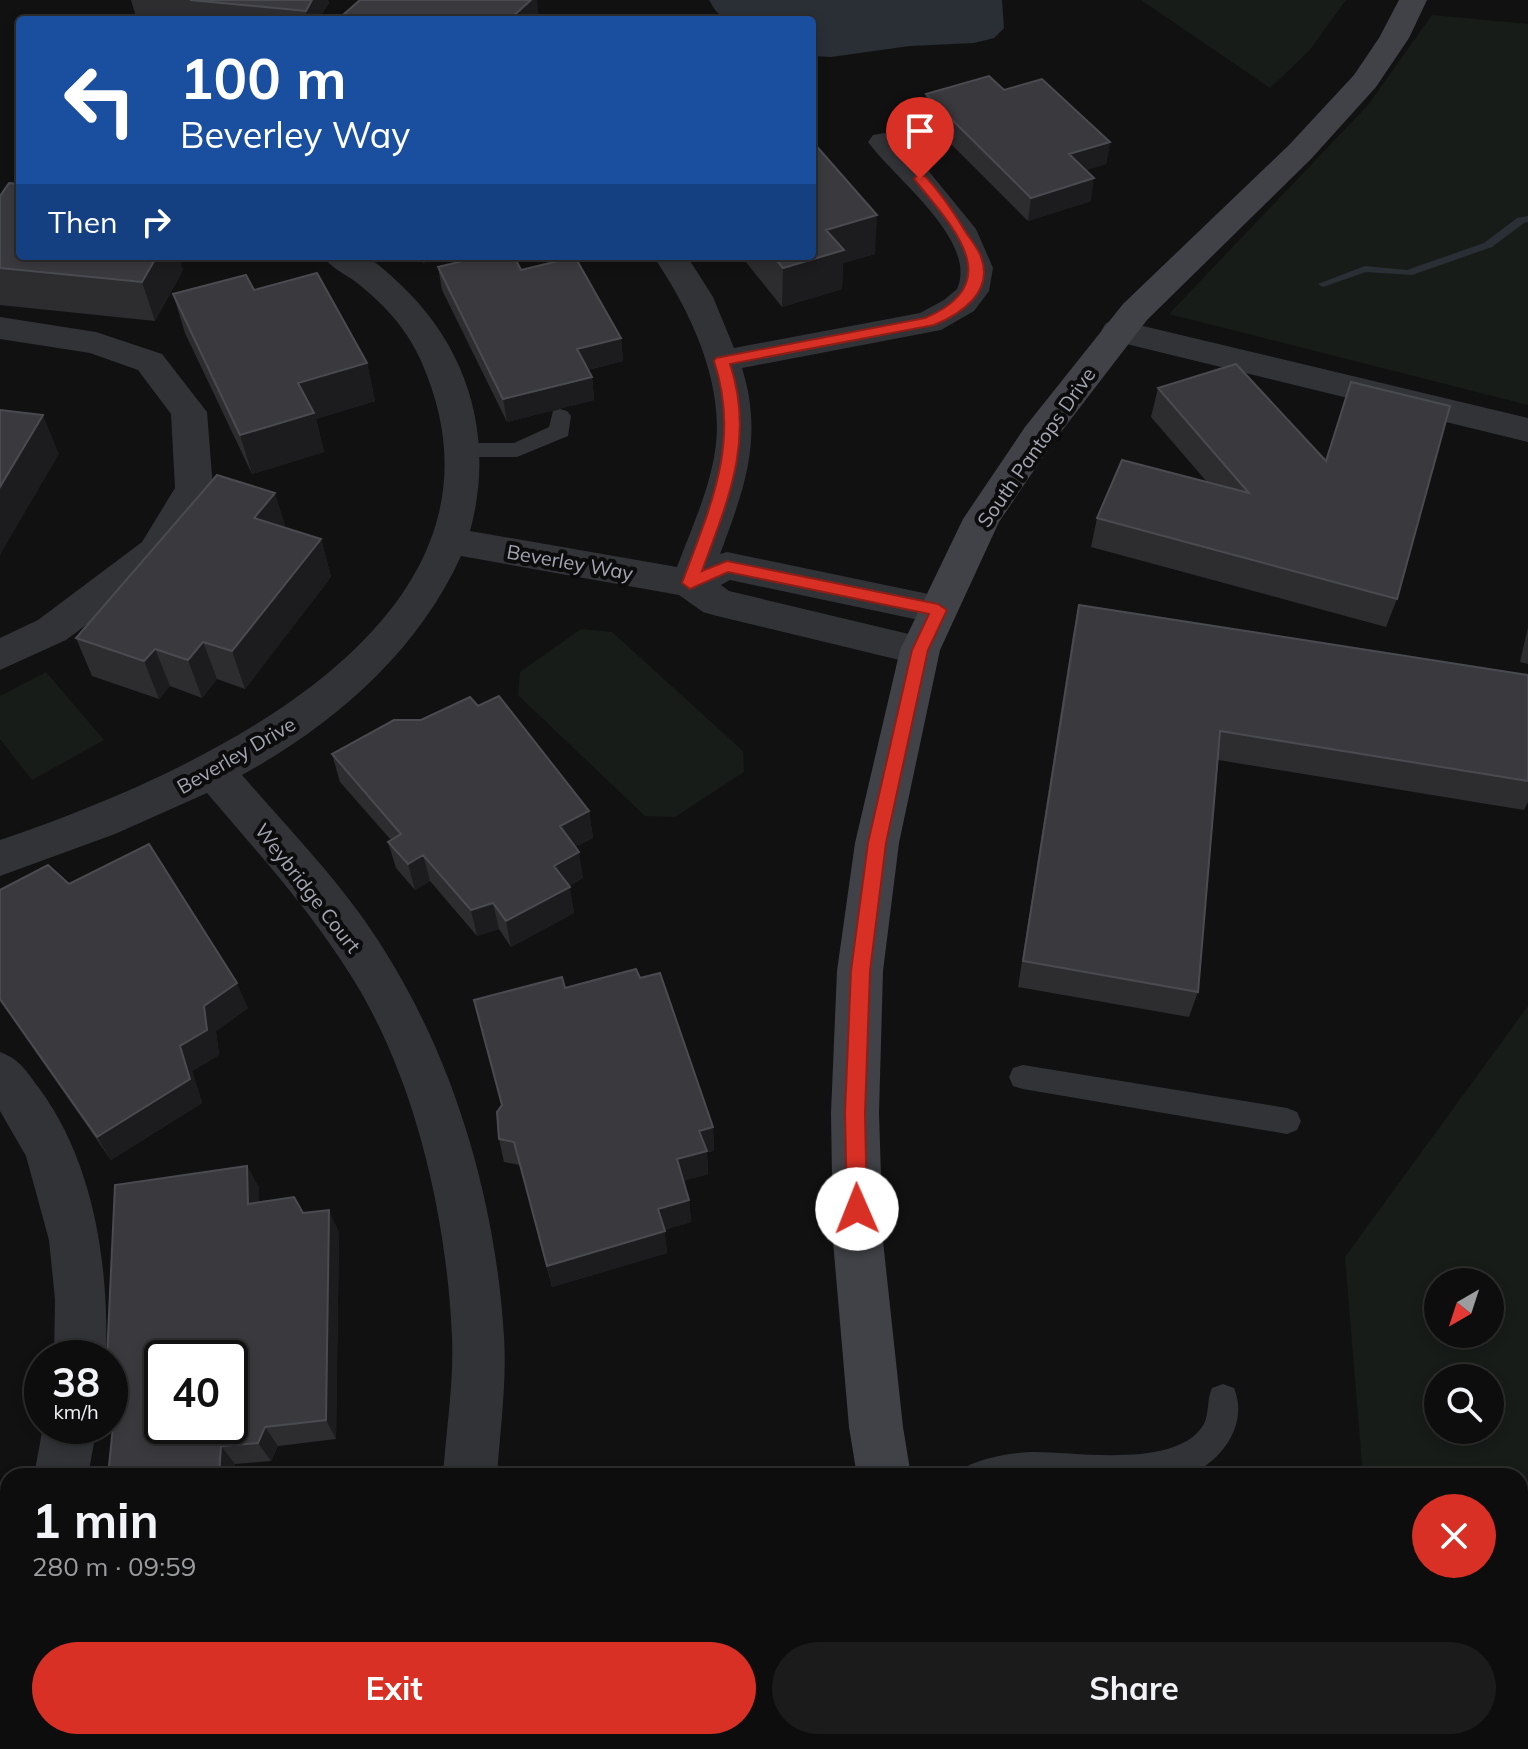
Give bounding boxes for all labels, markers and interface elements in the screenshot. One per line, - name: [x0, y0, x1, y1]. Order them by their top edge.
- text: 100 m: [180, 43, 347, 113]
- icon: left: [48, 48, 152, 152]
- pin: [886, 97, 954, 179]
- icon: arrive: [898, 109, 942, 153]
- text: Beverley Way: [180, 112, 410, 157]
- icon: right: [134, 200, 178, 244]
- text: Then: [48, 203, 118, 241]
- street label: South Pantops Drive: [971, 362, 1101, 532]
- street label: Beverley Way: [505, 539, 636, 585]
- street label: Beverley Drive: [172, 711, 300, 799]
- street label: Weybridge Court: [250, 818, 366, 958]
- position arrow: [815, 1167, 899, 1251]
- north arrow: [1424, 1268, 1504, 1348]
- map controls: [1424, 1268, 1504, 1444]
- speed limit sign: 40: [144, 1340, 248, 1444]
- text: 38: [52, 1357, 100, 1407]
- button: search: [1424, 1364, 1504, 1444]
- text: km/h: [53, 1399, 99, 1424]
- text: 1 min: [32, 1490, 159, 1550]
- button: close: [1412, 1494, 1496, 1578]
- text: 280 m · 09:59: [32, 1550, 196, 1583]
- button: Exit: [32, 1642, 756, 1734]
- button: Share: [772, 1642, 1496, 1734]

